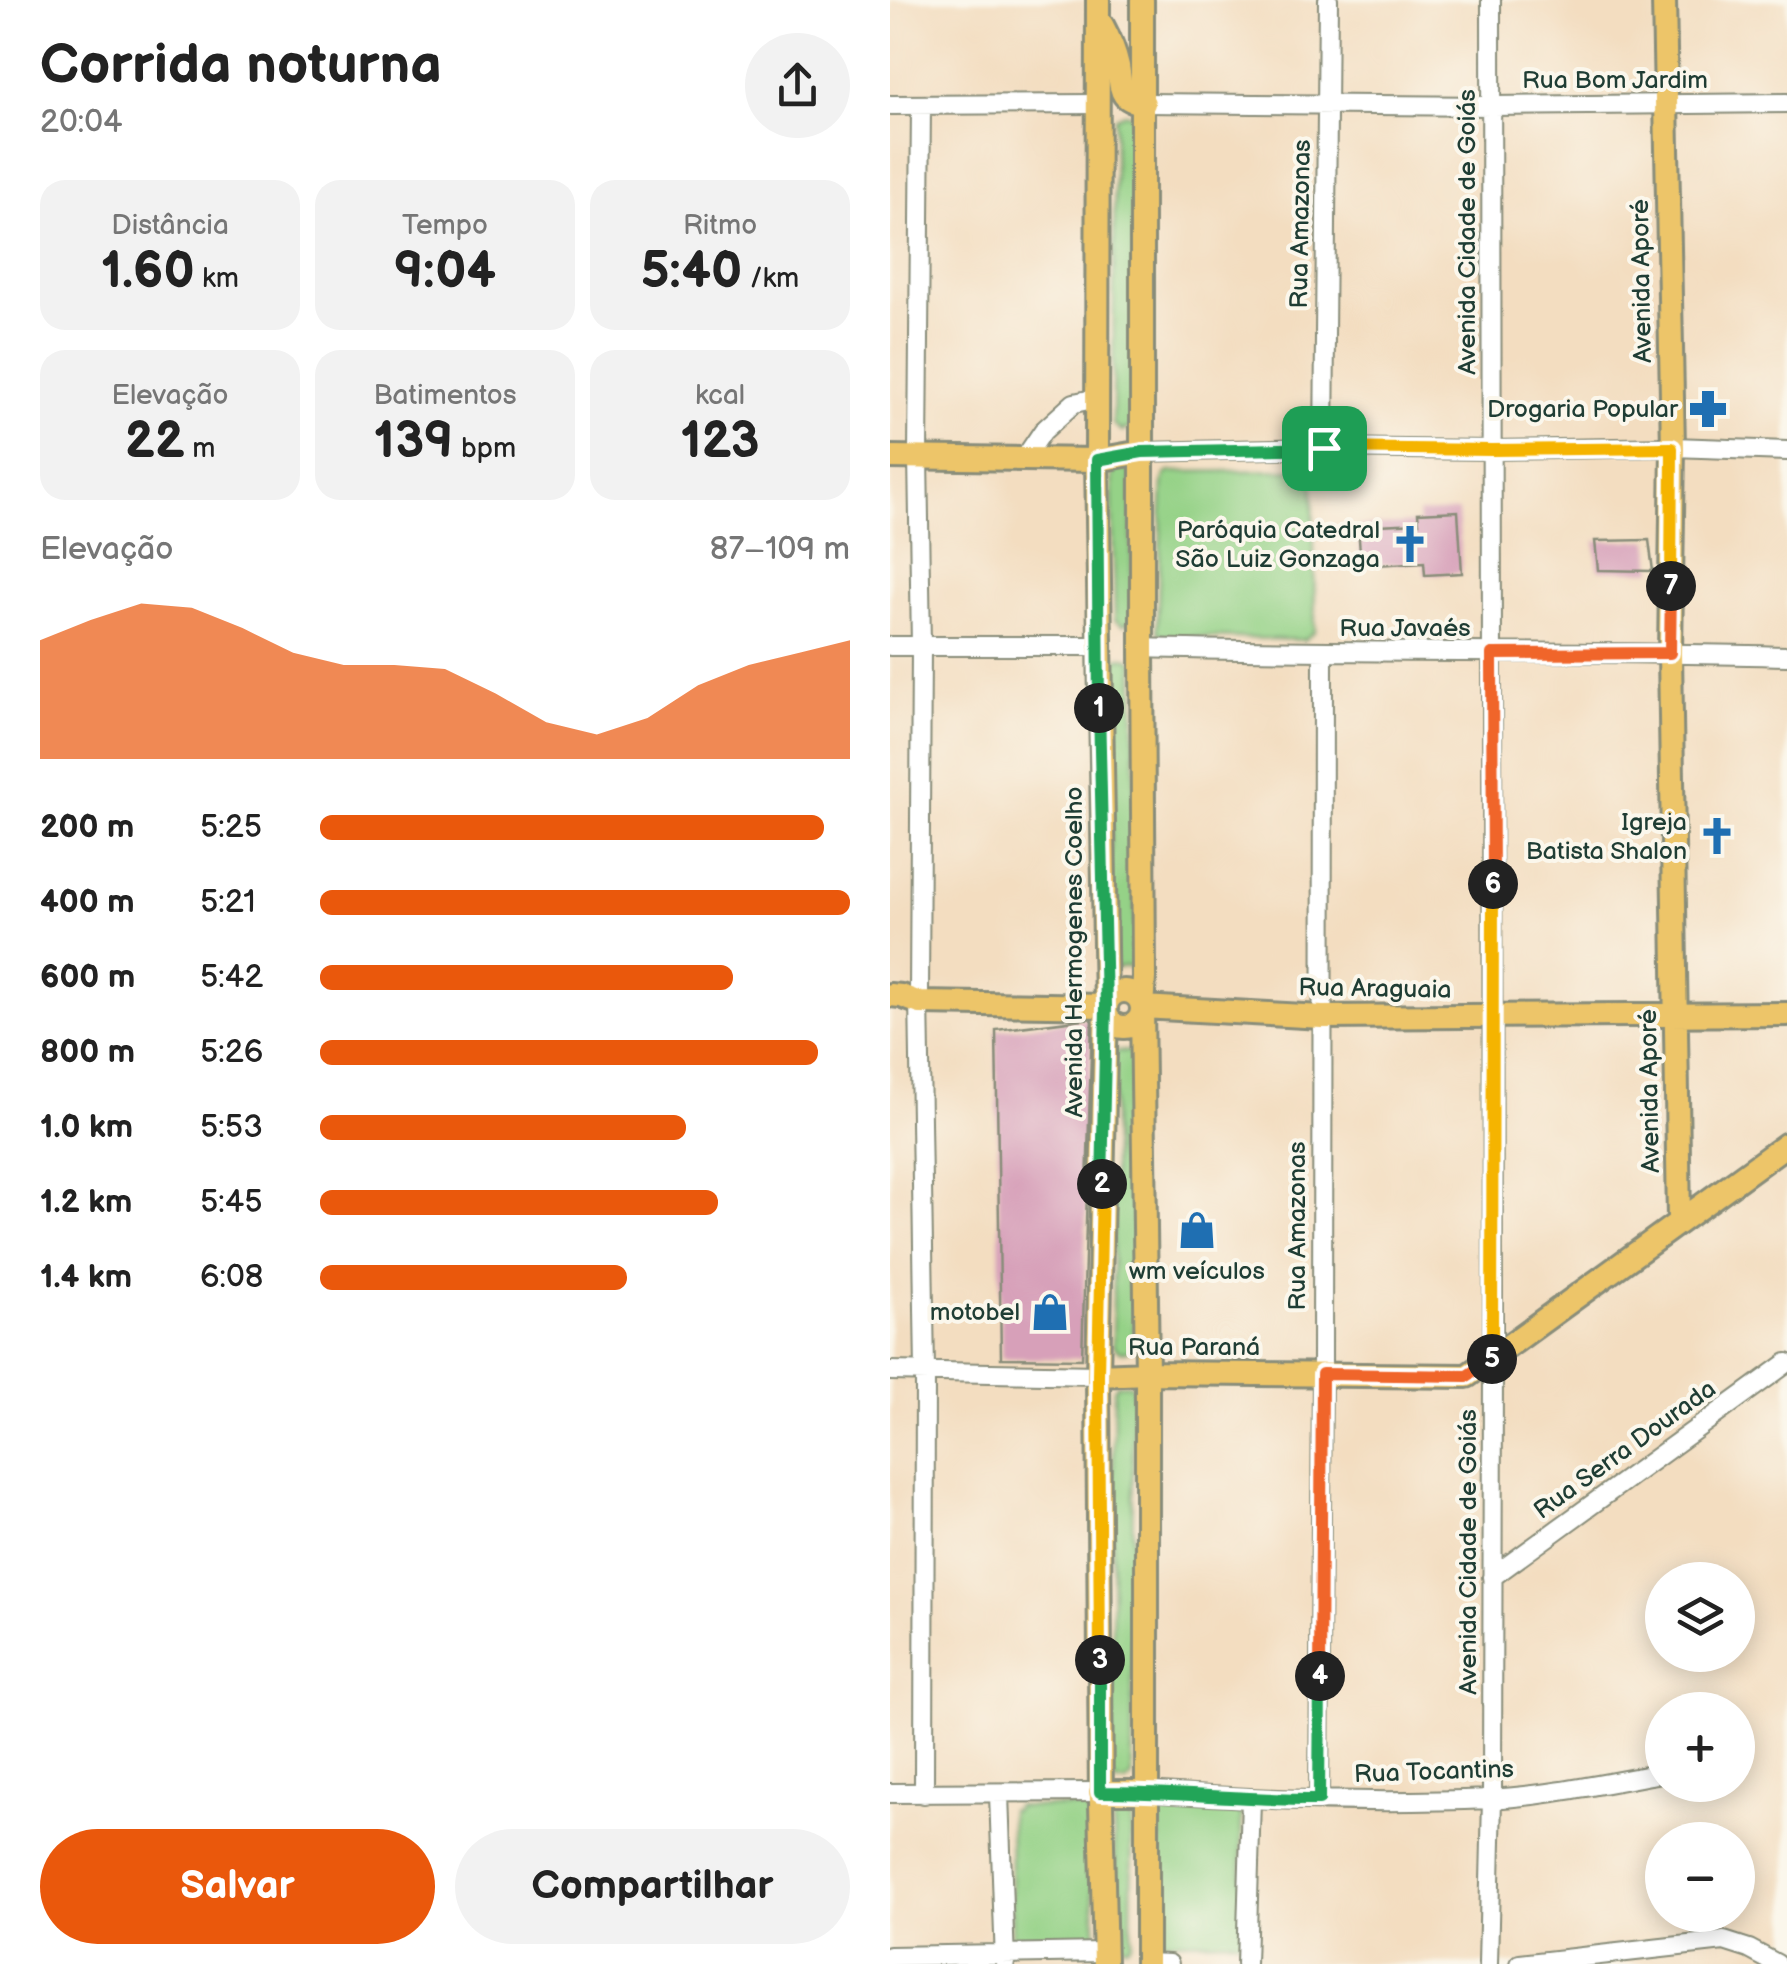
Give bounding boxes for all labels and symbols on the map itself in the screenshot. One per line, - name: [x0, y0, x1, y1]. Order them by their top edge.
- street label: Rua Bom Jardim: [1522, 65, 1708, 96]
- street label: Avenida Cidade de Goiás: [1452, 89, 1483, 375]
- street label: Rua Amazonas: [1284, 139, 1318, 309]
- street label: Avenida Aporé: [1625, 199, 1659, 363]
- pharmacy icon: Drogaria Popular: [1687, 388, 1729, 430]
- place label: Drogaria Popular: [1487, 394, 1679, 425]
- pin: [1282, 406, 1367, 491]
- place label: Paróquia Catedral São Luiz Gonzaga: [1175, 515, 1380, 575]
- church icon: Paróquia Catedral São Luiz Gonzaga: [1389, 523, 1431, 565]
- pin: 7: [1646, 561, 1696, 611]
- street label: Rua Javaés: [1339, 613, 1471, 644]
- pin: 1: [1074, 683, 1124, 733]
- street label: Avenida Hermogenes Coelho: [1059, 786, 1090, 1118]
- place label: Igreja Batista Shalon: [1526, 807, 1687, 867]
- church icon: Igreja Batista Shalon: [1696, 815, 1738, 857]
- pin: 6: [1468, 859, 1518, 909]
- street label: Rua Araguaia: [1298, 972, 1452, 1006]
- street label: Avenida Aporé: [1633, 1009, 1667, 1173]
- street label: Rua Amazonas: [1282, 1141, 1313, 1311]
- pin: 2: [1077, 1159, 1127, 1209]
- shop icon: wm veículos: [1176, 1209, 1218, 1251]
- place label: wm veículos: [1129, 1256, 1265, 1287]
- shop icon: motobel: [1029, 1291, 1071, 1333]
- place label: motobel: [930, 1297, 1020, 1328]
- street label: Rua Paraná: [1128, 1332, 1260, 1363]
- pin: 5: [1467, 1334, 1517, 1384]
- street label: Rua Serra Dourada: [1528, 1374, 1722, 1526]
- street label: Avenida Cidade de Goiás: [1453, 1409, 1484, 1695]
- pin: 3: [1075, 1635, 1125, 1685]
- pin: 4: [1295, 1651, 1345, 1701]
- street label: Rua Tocantins: [1353, 1754, 1515, 1790]

